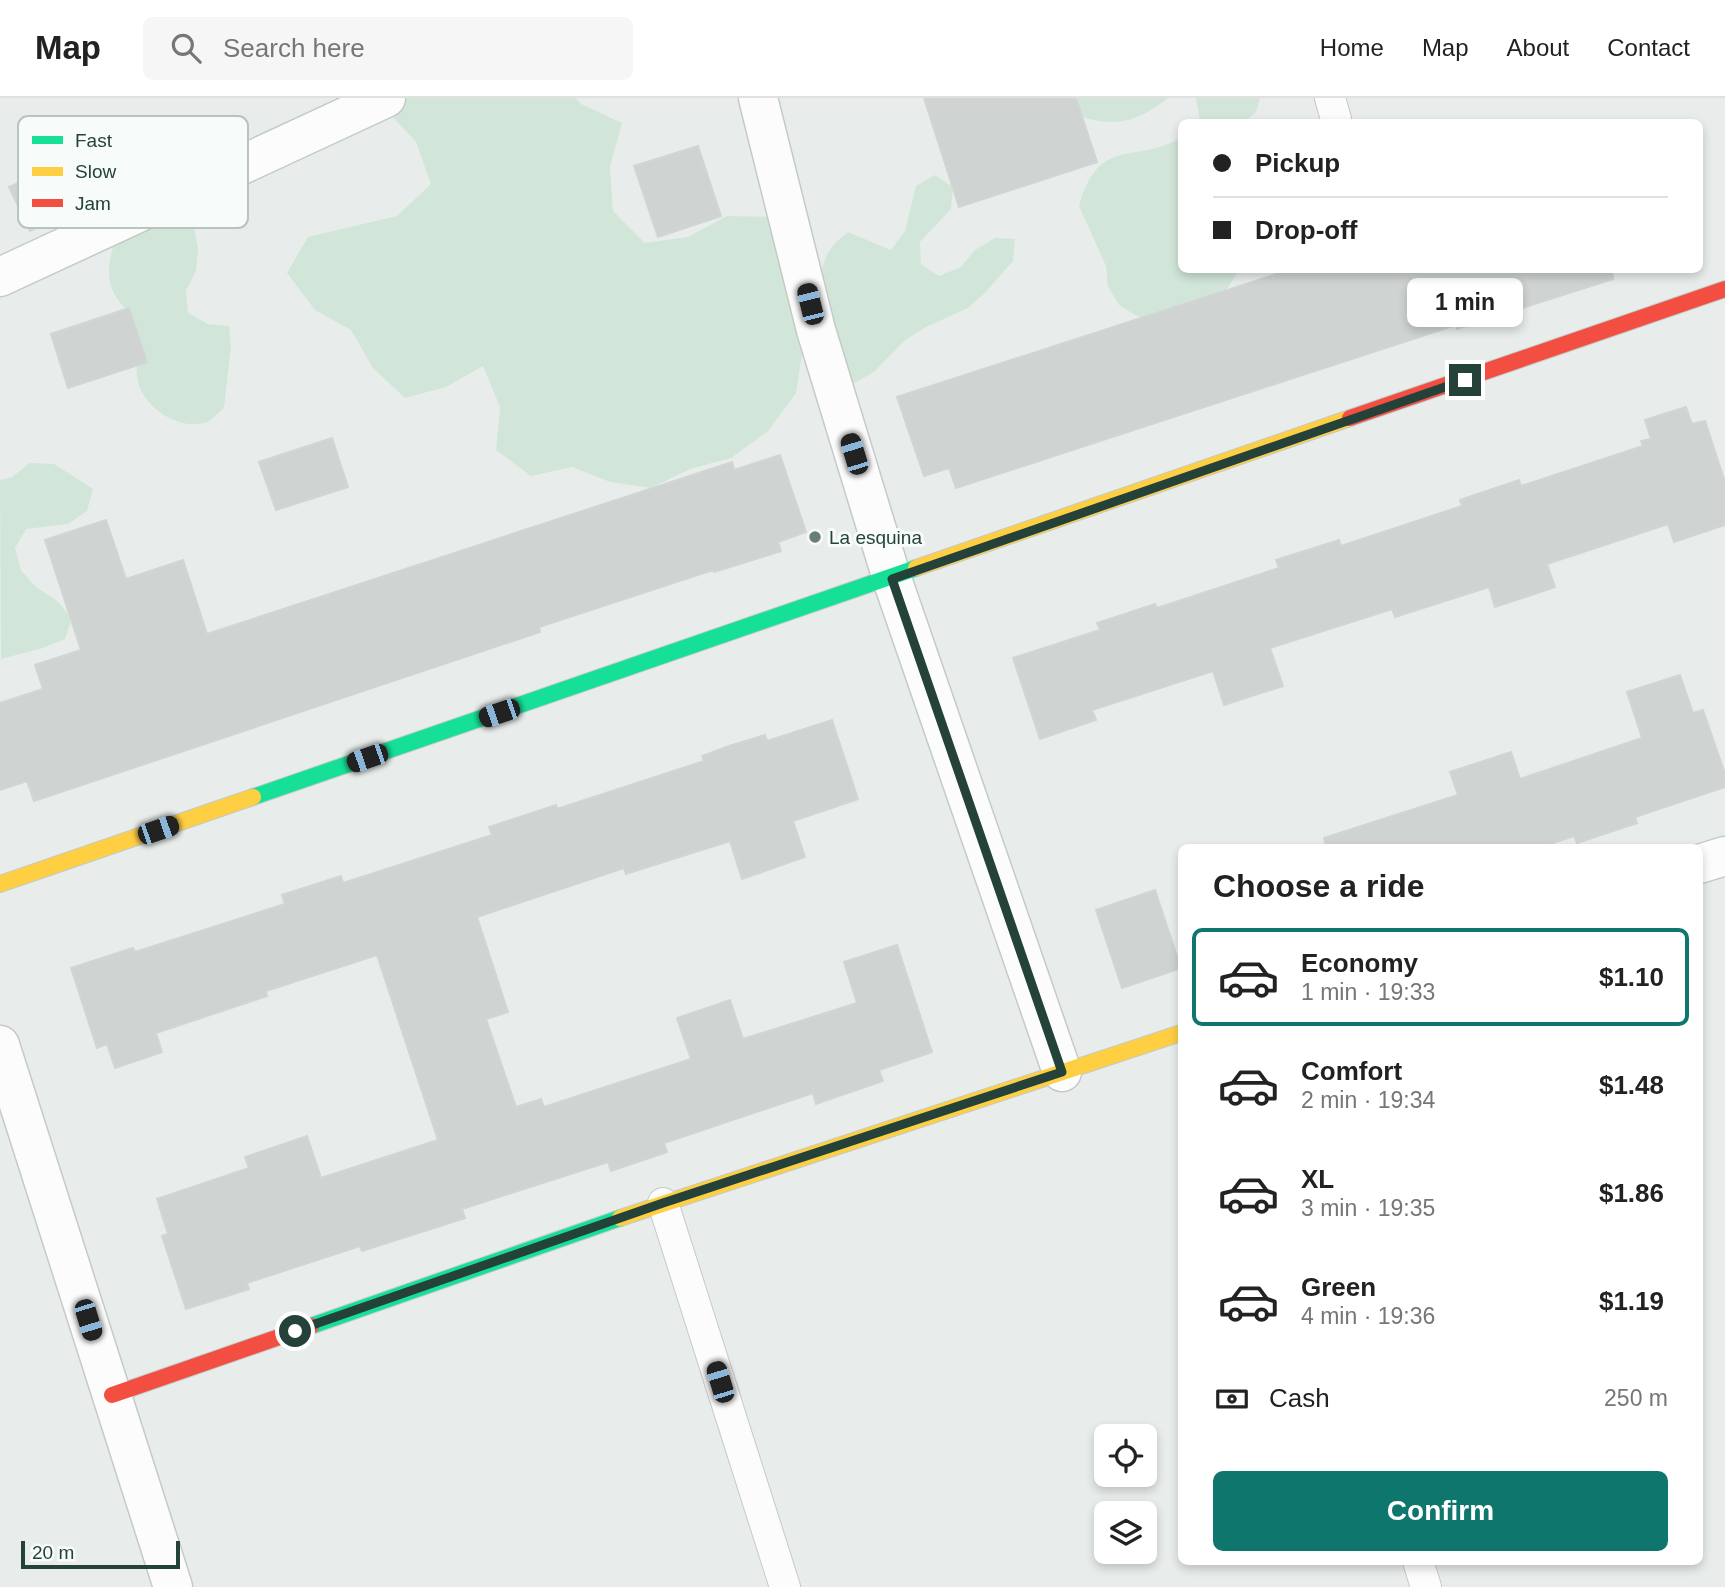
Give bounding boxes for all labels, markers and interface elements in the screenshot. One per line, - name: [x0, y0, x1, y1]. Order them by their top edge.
- search box: [143, 17, 633, 80]
- text: Map: [35, 29, 101, 66]
- icon: search: [167, 29, 205, 67]
- text: Search here: [223, 33, 365, 63]
- text: Home: [1320, 34, 1384, 61]
- text: Map: [1422, 34, 1469, 61]
- text: About: [1507, 34, 1569, 61]
- text: Contact: [1607, 34, 1690, 61]
- legend: [18, 116, 248, 228]
- text: Fast: [75, 130, 113, 151]
- text: Pickup: [1255, 148, 1340, 178]
- text: Slow: [75, 161, 116, 182]
- text: Jam: [75, 193, 111, 214]
- text: Drop-off: [1255, 215, 1358, 245]
- callout: 1 min: [1407, 278, 1523, 328]
- car: [795, 281, 826, 327]
- text: 1 min: [1435, 289, 1495, 315]
- route end: [1449, 364, 1481, 396]
- car: [838, 431, 871, 477]
- place label: La esquina: [829, 527, 922, 548]
- marker: La esquina: [807, 529, 823, 545]
- car: [476, 696, 523, 730]
- car: [344, 741, 391, 775]
- car: [135, 813, 182, 847]
- text: Choose a ride: [1213, 868, 1425, 904]
- icon: car: [1217, 946, 1280, 1009]
- text: Economy: [1301, 948, 1418, 978]
- text: $1.10: [1599, 962, 1664, 992]
- text: 1 min · 19:33: [1301, 979, 1435, 1005]
- icon: car: [1217, 1054, 1280, 1117]
- text: Comfort: [1301, 1056, 1402, 1086]
- text: $1.48: [1599, 1070, 1664, 1100]
- text: 2 min · 19:34: [1301, 1087, 1435, 1113]
- icon: car: [1217, 1162, 1280, 1225]
- text: XL: [1301, 1164, 1334, 1194]
- text: $1.86: [1599, 1178, 1664, 1208]
- text: 3 min · 19:35: [1301, 1195, 1435, 1221]
- icon: car: [1217, 1270, 1280, 1333]
- text: Green: [1301, 1272, 1376, 1302]
- text: $1.19: [1599, 1286, 1664, 1316]
- car: [72, 1297, 105, 1343]
- text: 4 min · 19:36: [1301, 1303, 1435, 1329]
- route start: [279, 1315, 311, 1347]
- car: [704, 1359, 737, 1405]
- icon: cash: [1213, 1380, 1251, 1418]
- text: Cash: [1269, 1383, 1330, 1413]
- text: 250 m: [1604, 1385, 1668, 1411]
- map controls: [1094, 1424, 1157, 1564]
- button: locate: [1094, 1424, 1157, 1487]
- button: Confirm: [1213, 1471, 1668, 1551]
- button: layers: [1094, 1501, 1157, 1564]
- scale bar: [21, 1538, 180, 1570]
- text: 20 m: [32, 1542, 74, 1563]

